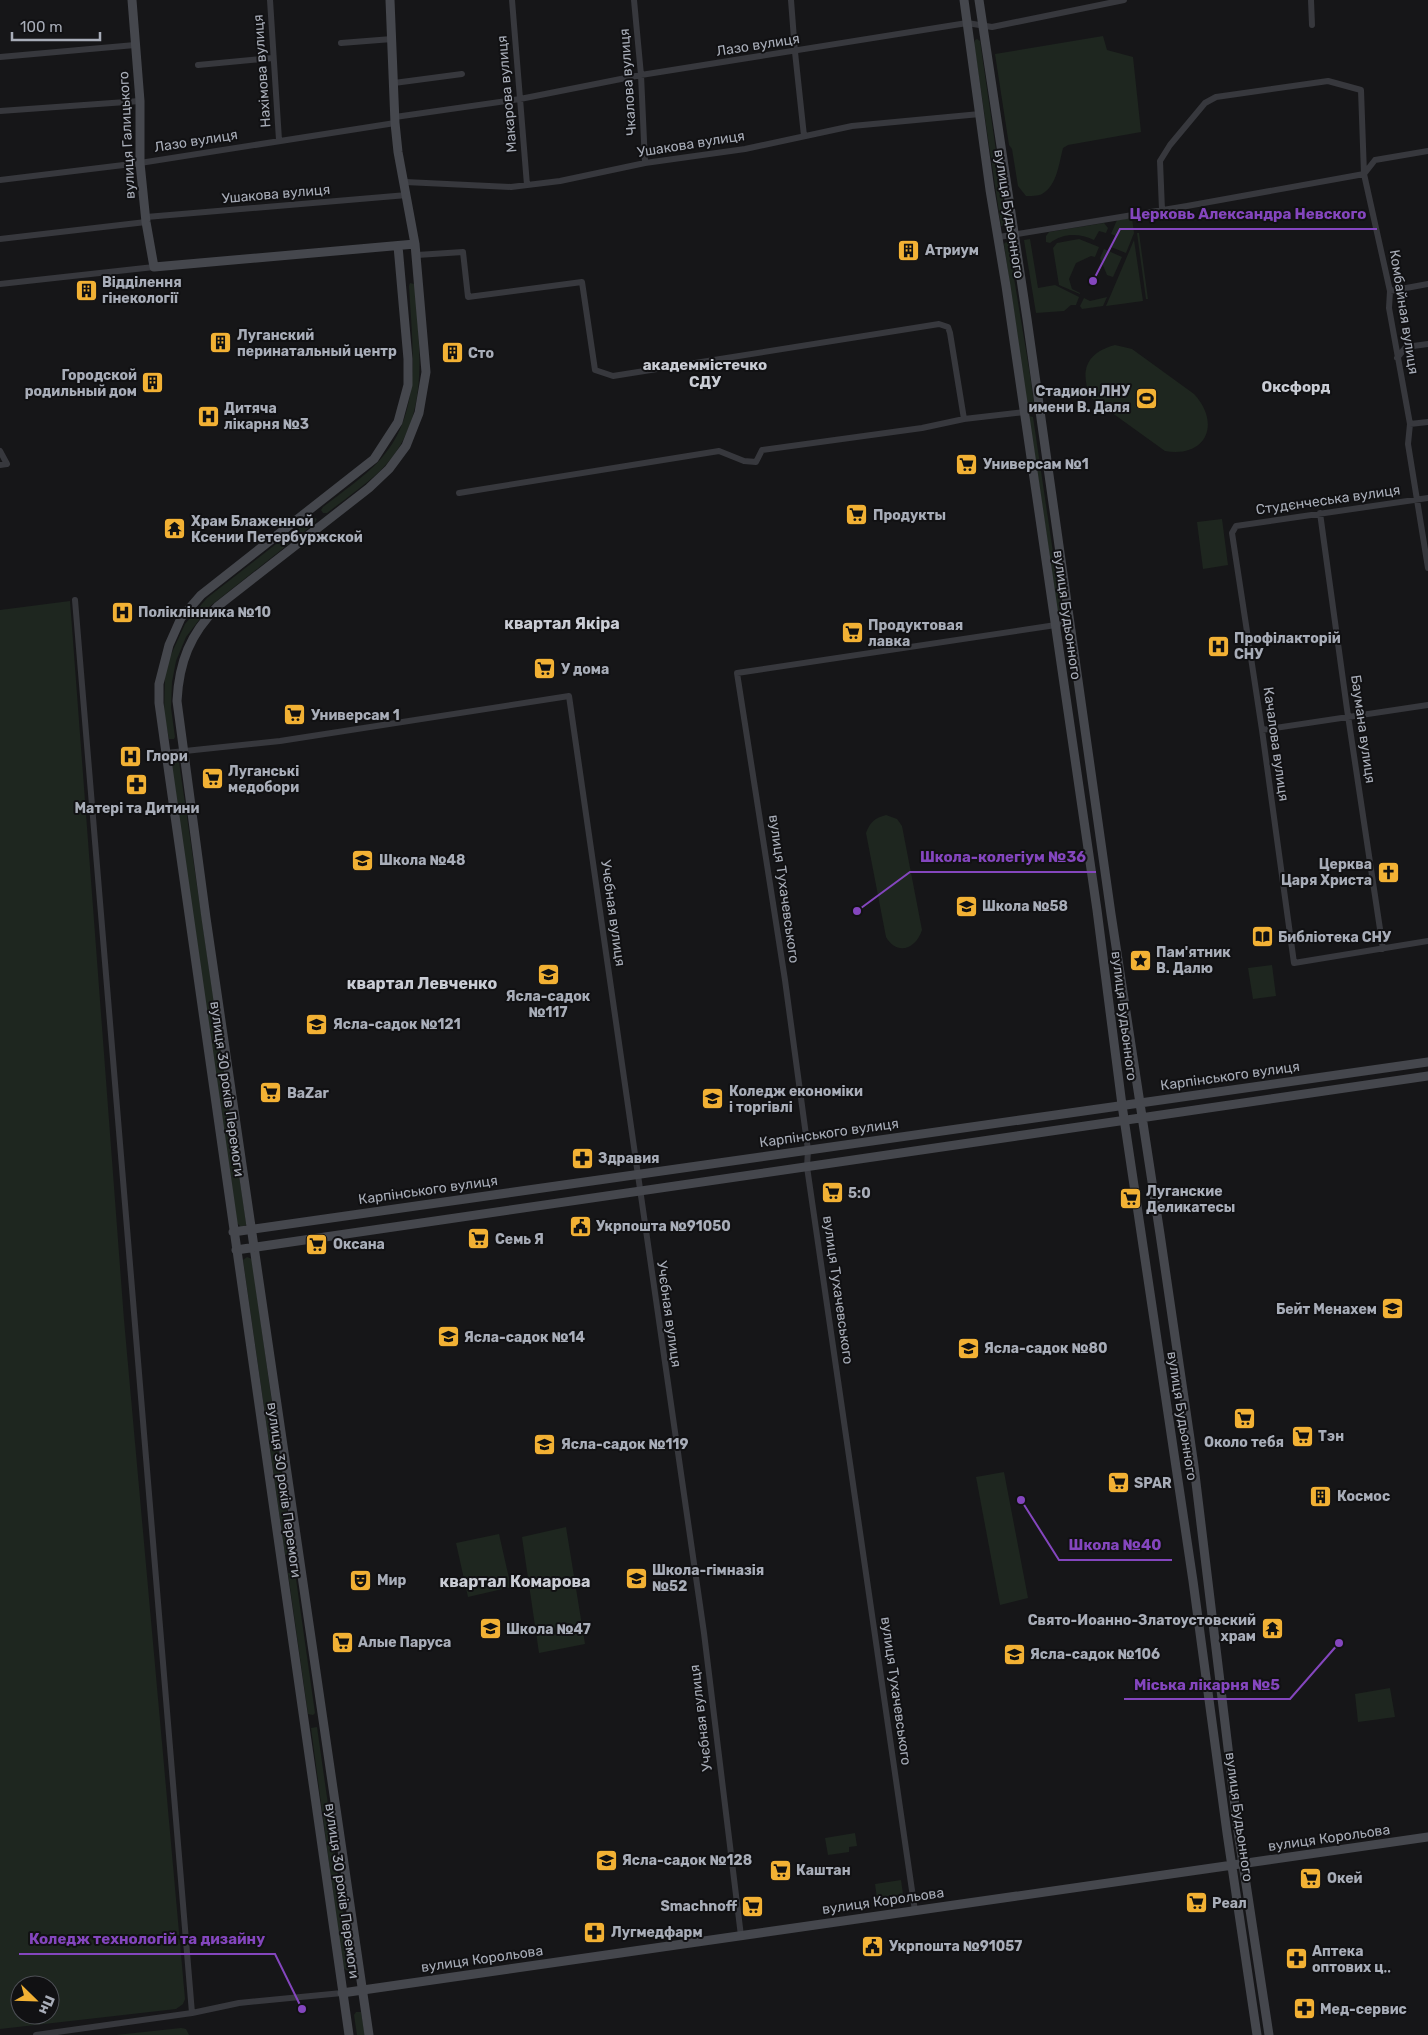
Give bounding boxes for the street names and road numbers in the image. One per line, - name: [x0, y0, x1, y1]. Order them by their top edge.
- street label: Нахімова вулиця: [250, 14, 274, 128]
- street label: Чкалова вулиця: [616, 28, 640, 136]
- street label: Лазо вулиця: [715, 30, 801, 60]
- street label: Макарова вулиця: [493, 35, 521, 153]
- street label: вулиця Галицького: [115, 71, 139, 199]
- street label: Лазо вулиця: [153, 126, 239, 156]
- street label: Ушакова вулиця: [636, 127, 746, 161]
- street label: вулиця Будьонного: [990, 148, 1028, 280]
- street label: Ушакова вулиця: [221, 181, 331, 207]
- street label: Комбайная вулиця: [1386, 249, 1422, 375]
- street label: Студєнчеська вулиця: [1255, 481, 1401, 519]
- street label: вулиця Будьонного: [1049, 549, 1085, 681]
- street label: Баумана вулиця: [1347, 674, 1379, 784]
- street label: Качалова вулиця: [1260, 686, 1292, 802]
- street label: вулиця Тухачевського: [765, 814, 803, 964]
- street label: Учєбная вулиця: [597, 859, 629, 967]
- street label: вулиця Будьонного: [1108, 950, 1140, 1082]
- street label: вулиця 30 років Перемоги: [206, 1000, 248, 1178]
- street label: Карпінського вулиця: [1159, 1058, 1301, 1094]
- street label: Карпінського вулиця: [758, 1115, 900, 1151]
- street label: Карпінського вулиця: [357, 1172, 499, 1208]
- street label: вулиця Тухачевського: [819, 1215, 857, 1365]
- street label: Учєбная вулиця: [653, 1260, 685, 1368]
- street label: вулиця Будьонного: [1163, 1350, 1201, 1482]
- street label: вулиця 30 років Перемоги: [263, 1401, 305, 1579]
- street label: вулиця Тухачевського: [877, 1616, 915, 1766]
- street label: Учєбная вулиця: [686, 1664, 716, 1772]
- street label: вулиця Будьонного: [1221, 1751, 1257, 1883]
- street label: вулиця 30 років Перемоги: [321, 1802, 363, 1980]
- street label: вулиця Корольова: [1267, 1821, 1391, 1855]
- street label: вулиця Корольова: [821, 1884, 945, 1918]
- street label: вулиця Корольова: [420, 1942, 544, 1976]

